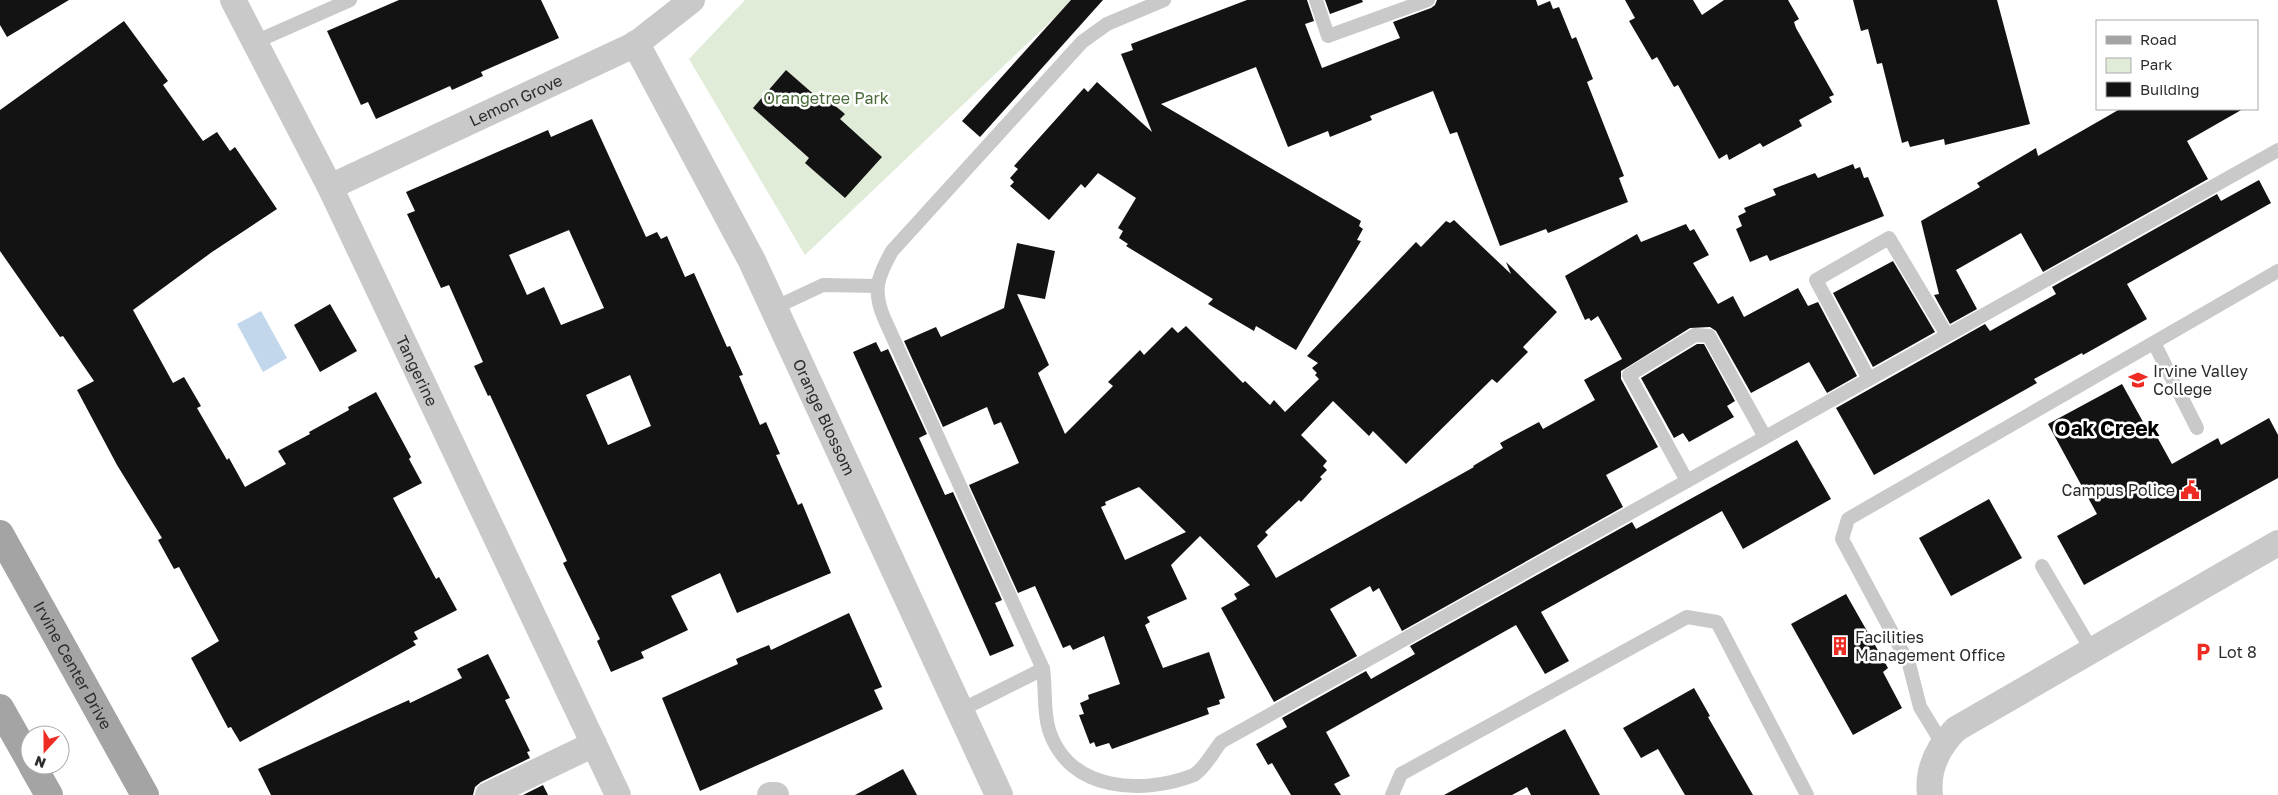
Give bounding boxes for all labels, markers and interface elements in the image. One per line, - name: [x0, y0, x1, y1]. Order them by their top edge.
- legend: [2096, 20, 2258, 110]
- text: Road: [2140, 30, 2177, 48]
- text: Park: [2140, 55, 2173, 73]
- street label: Lemon Grove: [466, 70, 565, 131]
- text: Building: [2140, 80, 2200, 98]
- park label: Orangetree Park: [763, 88, 889, 108]
- street label: Tangerine: [392, 332, 442, 409]
- street label: Orange Blossom: [789, 356, 860, 478]
- place label: Irvine Valley College: [2153, 361, 2248, 399]
- school or university icon: Irvine Valley College: [2127, 369, 2149, 391]
- district label: Oak Creek: [2054, 415, 2160, 441]
- public building icon: Campus Police: [2179, 479, 2201, 501]
- place label: Campus Police: [2062, 480, 2175, 500]
- street label: Irvine Center Drive: [29, 597, 116, 733]
- place label: Facilities Management Office: [1855, 627, 2005, 665]
- building icon: Facilities Management Office: [1829, 635, 1851, 657]
- parking icon: Lot 8: [2192, 641, 2214, 663]
- place label: Lot 8: [2218, 642, 2257, 662]
- north arrow: [20, 725, 70, 775]
- text: N: [32, 753, 48, 772]

